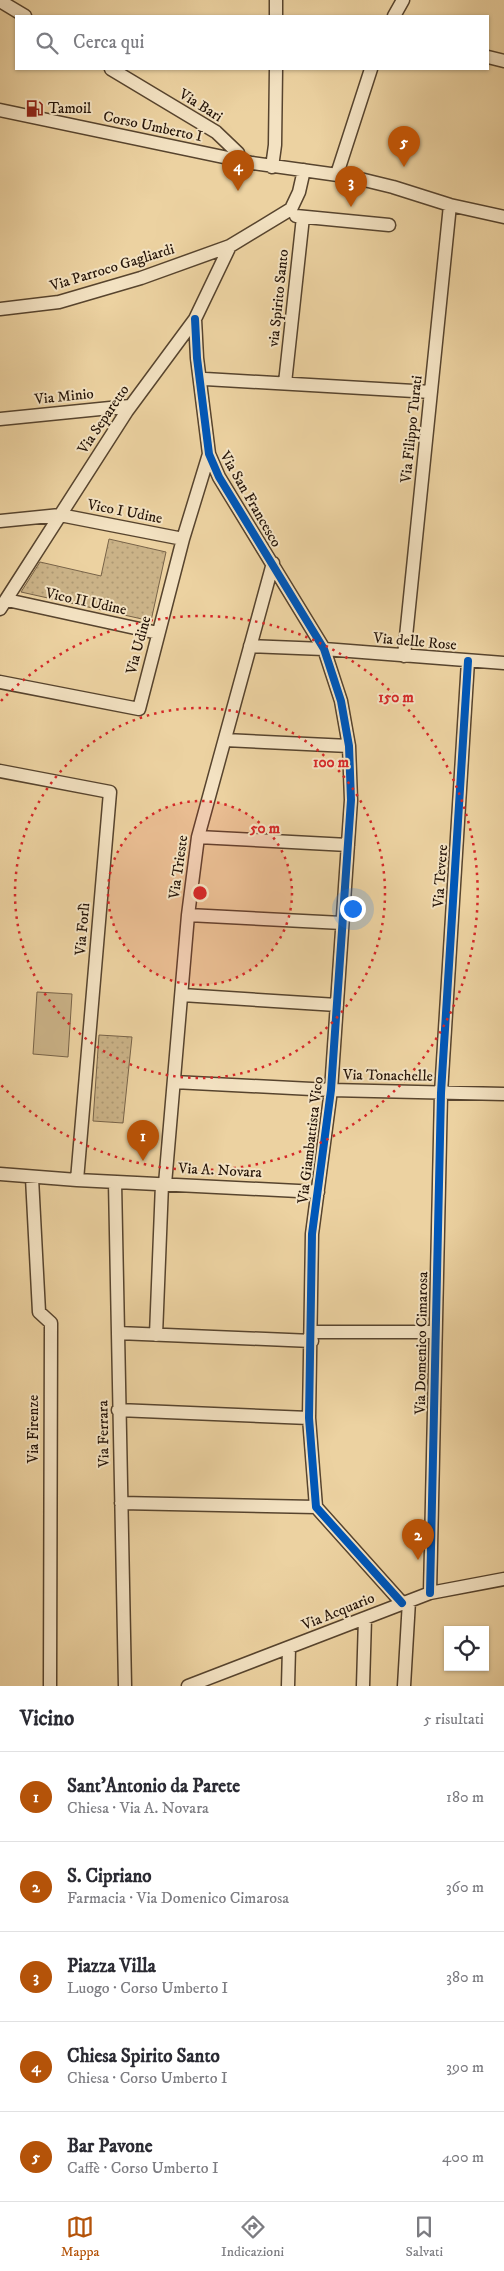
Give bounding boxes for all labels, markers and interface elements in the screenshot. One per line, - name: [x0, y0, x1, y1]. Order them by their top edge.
- search box: [15, 15, 489, 70]
- icon: search: [33, 29, 61, 57]
- text: Cerca qui: [73, 31, 144, 54]
- street label: Via Bari: [174, 84, 226, 126]
- fuel station icon: Tamoil: [24, 98, 44, 118]
- place label: Tamoil: [48, 99, 92, 118]
- street label: Corso Umberto I: [101, 107, 204, 146]
- pin: 5: [388, 126, 420, 167]
- pin: 4: [222, 150, 254, 191]
- pin: 3: [335, 166, 367, 207]
- street label: Via Parroco Gagliardi: [47, 239, 177, 296]
- street label: via Spirito Santo: [264, 248, 293, 349]
- street label: Via Filippo Turati: [396, 374, 427, 485]
- street label: Via Separetto: [73, 381, 134, 458]
- street label: Via Minio: [33, 384, 95, 409]
- street label: Via San Francesco: [215, 447, 286, 551]
- street label: Vico I Udine: [85, 495, 164, 528]
- street label: Vico II Udine: [43, 583, 128, 619]
- street label: Via Udine: [121, 614, 155, 677]
- street label: Via delle Rose: [372, 628, 457, 655]
- text: 150 m: [378, 688, 414, 707]
- text: 100 m: [313, 753, 350, 772]
- text: 50 m: [249, 819, 281, 838]
- street label: Via Trieste: [164, 834, 192, 901]
- street label: Via Tevere: [429, 844, 452, 909]
- centre of rings: [191, 884, 209, 902]
- your location: [340, 896, 366, 922]
- street label: Via Forlì: [71, 902, 94, 957]
- street label: Via Tonachelle: [342, 1065, 433, 1086]
- street label: Via Giambattista Vico: [293, 1075, 328, 1206]
- pin: 1: [127, 1120, 159, 1161]
- street label: Via A. Novara: [177, 1159, 263, 1182]
- street label: Via Domenico Cimarosa: [411, 1271, 432, 1416]
- street label: Via Firenze: [24, 1395, 43, 1464]
- street label: Via Ferrara: [93, 1400, 114, 1469]
- pin: 2: [402, 1519, 434, 1560]
- street label: Via Acquario: [298, 1588, 377, 1635]
- map controls: [444, 1626, 489, 1671]
- button: locate: [444, 1626, 489, 1671]
- text: Vicino: [20, 1706, 74, 1732]
- text: 5 risultati: [424, 1709, 484, 1729]
- text: Sant'Antonio da Parete: [67, 1775, 240, 1798]
- text: 1: [33, 1787, 39, 1807]
- text: 180 m: [446, 1787, 484, 1807]
- text: Chiesa · Via A. Novara: [67, 1798, 209, 1818]
- text: S. Cipriano: [67, 1865, 152, 1888]
- text: 2: [32, 1877, 40, 1897]
- text: 360 m: [446, 1877, 484, 1897]
- text: Farmacia · Via Domenico Cimarosa: [67, 1888, 289, 1908]
- text: Piazza Villa: [67, 1955, 156, 1978]
- text: 3: [33, 1967, 39, 1987]
- text: 380 m: [446, 1967, 484, 1987]
- text: Luogo · Corso Umberto I: [67, 1978, 228, 1998]
- text: Chiesa Spirito Santo: [67, 2045, 220, 2068]
- text: 4: [31, 2057, 41, 2077]
- text: 390 m: [446, 2057, 484, 2077]
- text: Chiesa · Corso Umberto I: [67, 2068, 228, 2088]
- text: Bar Pavone: [67, 2135, 153, 2158]
- text: 5: [32, 2147, 40, 2167]
- text: 400 m: [442, 2147, 484, 2167]
- text: Caffè · Corso Umberto I: [67, 2158, 219, 2178]
- tab: Mappa: [61, 2213, 100, 2261]
- tab: Indicazioni: [221, 2213, 284, 2261]
- tab: Salvati: [406, 2213, 443, 2261]

